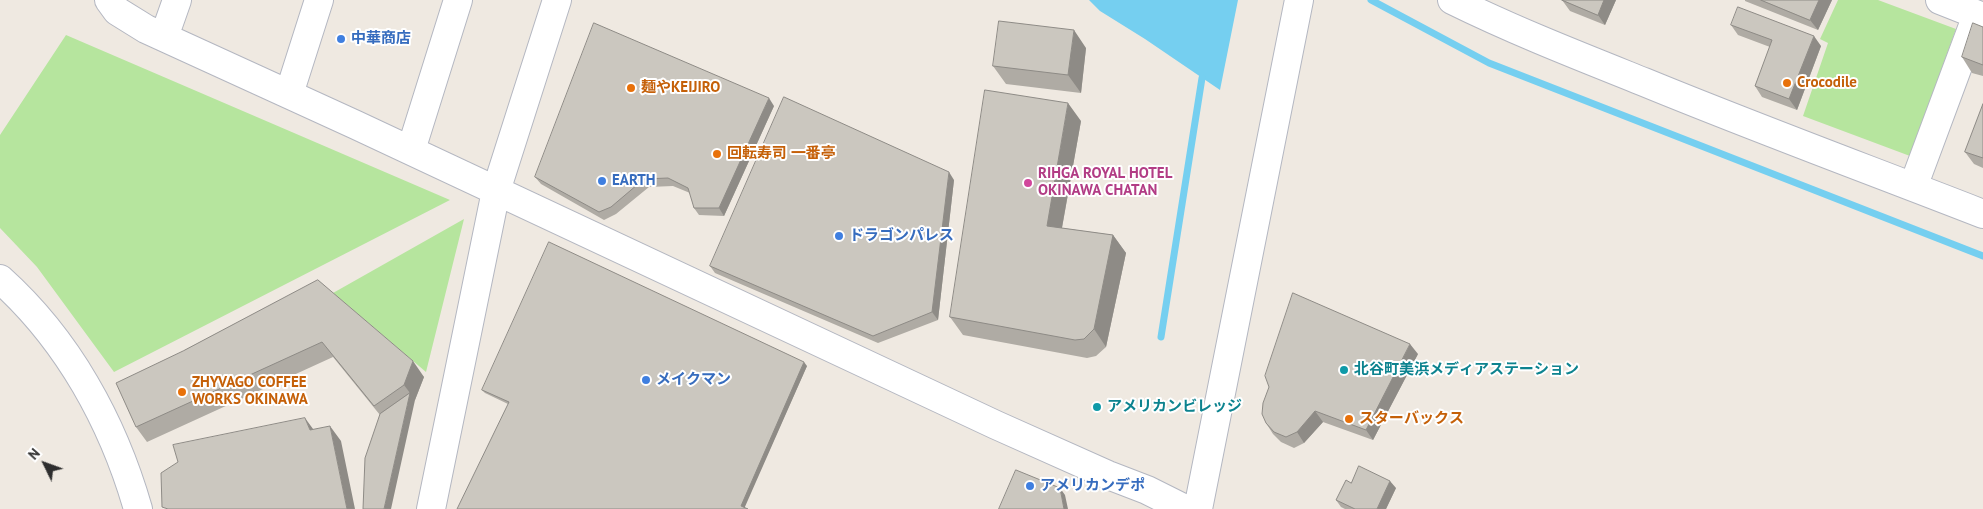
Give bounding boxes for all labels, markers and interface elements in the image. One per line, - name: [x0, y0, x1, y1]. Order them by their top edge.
- place label: 中華商店: [351, 30, 411, 48]
- marker: 中華商店: [335, 33, 347, 45]
- place label: Crocodile: [1797, 74, 1857, 92]
- marker: Crocodile: [1781, 77, 1793, 89]
- place label: 麺やKEIJIRO: [641, 79, 720, 97]
- marker: 麺やKEIJIRO: [625, 82, 637, 94]
- place label: 回転寿司 一番亭: [727, 145, 836, 163]
- marker: 回転寿司 一番亭: [711, 148, 723, 160]
- place label: RIHGA ROYAL HOTEL OKINAWA CHATAN: [1038, 165, 1172, 200]
- place label: EARTH: [612, 172, 655, 190]
- marker: EARTH: [596, 175, 608, 187]
- marker: RIHGA ROYAL HOTEL OKINAWA CHATAN: [1022, 177, 1034, 189]
- place label: ドラゴンパレス: [849, 227, 954, 245]
- marker: ドラゴンパレス: [833, 230, 845, 242]
- place label: 北谷町美浜メディアステーション: [1354, 361, 1579, 379]
- marker: 北谷町美浜メディアステーション: [1338, 364, 1350, 376]
- place label: メイクマン: [656, 371, 731, 389]
- place label: ZHYVAGO COFFEE WORKS OKINAWA: [192, 374, 308, 409]
- marker: メイクマン: [640, 374, 652, 386]
- marker: ZHYVAGO COFFEE WORKS OKINAWA: [176, 386, 188, 398]
- place label: アメリカンビレッジ: [1107, 398, 1242, 416]
- marker: アメリカンビレッジ: [1091, 401, 1103, 413]
- place label: スターバックス: [1359, 410, 1464, 428]
- marker: スターバックス: [1343, 413, 1355, 425]
- north arrow: [20, 439, 70, 489]
- text: N: [24, 445, 44, 463]
- place label: アメリカンデポ: [1040, 477, 1145, 495]
- marker: アメリカンデポ: [1024, 480, 1036, 492]

